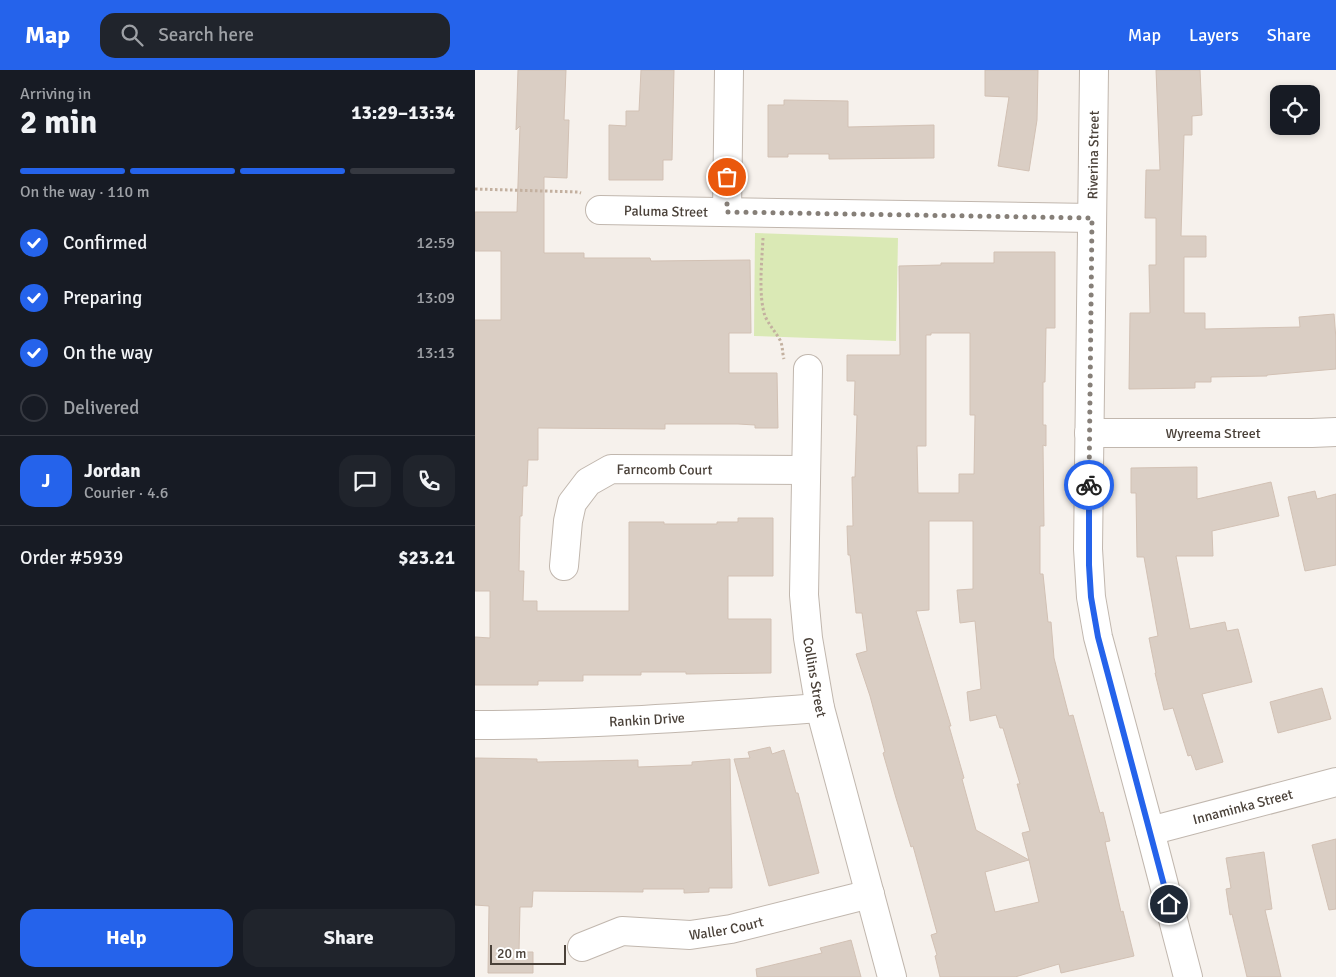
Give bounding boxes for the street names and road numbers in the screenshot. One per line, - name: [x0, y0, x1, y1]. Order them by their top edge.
- street label: Riverina Street: [1084, 110, 1103, 200]
- street label: Paluma Street: [624, 202, 708, 221]
- street label: Wyreema Street: [1165, 425, 1261, 442]
- street label: Farncomb Court: [617, 461, 713, 479]
- street label: Collins Street: [799, 636, 830, 719]
- street label: Rankin Drive: [609, 709, 685, 731]
- street label: Innaminka Street: [1191, 786, 1295, 828]
- street label: Waller Court: [688, 913, 765, 944]

